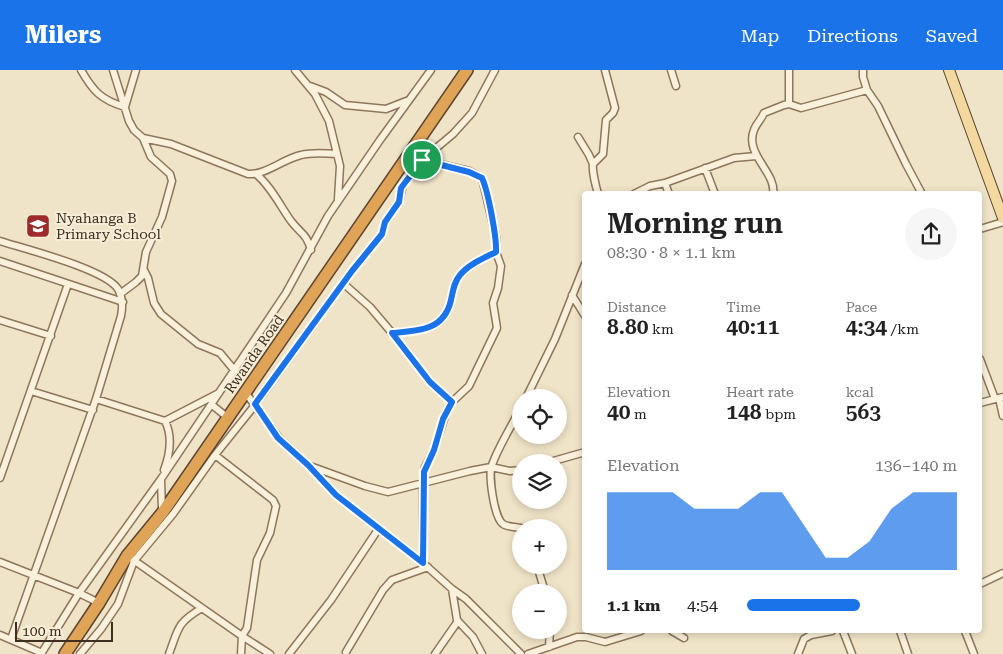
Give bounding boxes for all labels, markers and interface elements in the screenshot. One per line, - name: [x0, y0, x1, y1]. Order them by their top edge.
- text: Milers: [25, 21, 101, 49]
- text: Map: [741, 25, 779, 46]
- text: Directions: [807, 25, 898, 46]
- text: Saved: [926, 25, 978, 46]
- pin: [401, 139, 443, 181]
- icon: arrive: [408, 146, 436, 174]
- text: Morning run: [607, 207, 783, 240]
- button: share: [905, 208, 957, 260]
- place label: Nyahanga B Primary School: [56, 210, 161, 242]
- school or university icon: Nyahanga B Primary School: [25, 213, 51, 239]
- text: 08:30 · 8 × 1.1 km: [607, 243, 736, 262]
- text: Distance: [607, 299, 666, 315]
- text: Time: [726, 299, 761, 315]
- text: Pace: [846, 299, 877, 315]
- street label: Rwanda Road: [221, 312, 287, 396]
- text: 8.80: [607, 315, 648, 339]
- text: 40:11: [726, 315, 780, 339]
- text: 4:34: [846, 315, 887, 339]
- text: km: [648, 321, 674, 337]
- text: /km: [887, 321, 919, 337]
- text: Elevation: [607, 384, 670, 400]
- text: Heart rate: [726, 384, 794, 400]
- text: kcal: [846, 384, 874, 400]
- map controls: [512, 389, 567, 639]
- button: locate: [512, 389, 567, 444]
- text: 40: [607, 400, 631, 424]
- text: 148: [726, 400, 762, 424]
- text: 563: [846, 400, 881, 424]
- text: m: [631, 406, 647, 422]
- text: bpm: [762, 406, 796, 422]
- button: layers: [512, 454, 567, 509]
- text: Elevation: [607, 456, 680, 475]
- text: 136–140 m: [875, 456, 957, 475]
- button: +: [512, 519, 567, 574]
- button: −: [512, 584, 567, 639]
- text: 1.1 km: [607, 596, 660, 615]
- text: 4:54: [687, 596, 718, 615]
- scale bar: [15, 619, 112, 642]
- text: 100 m: [22, 623, 62, 639]

